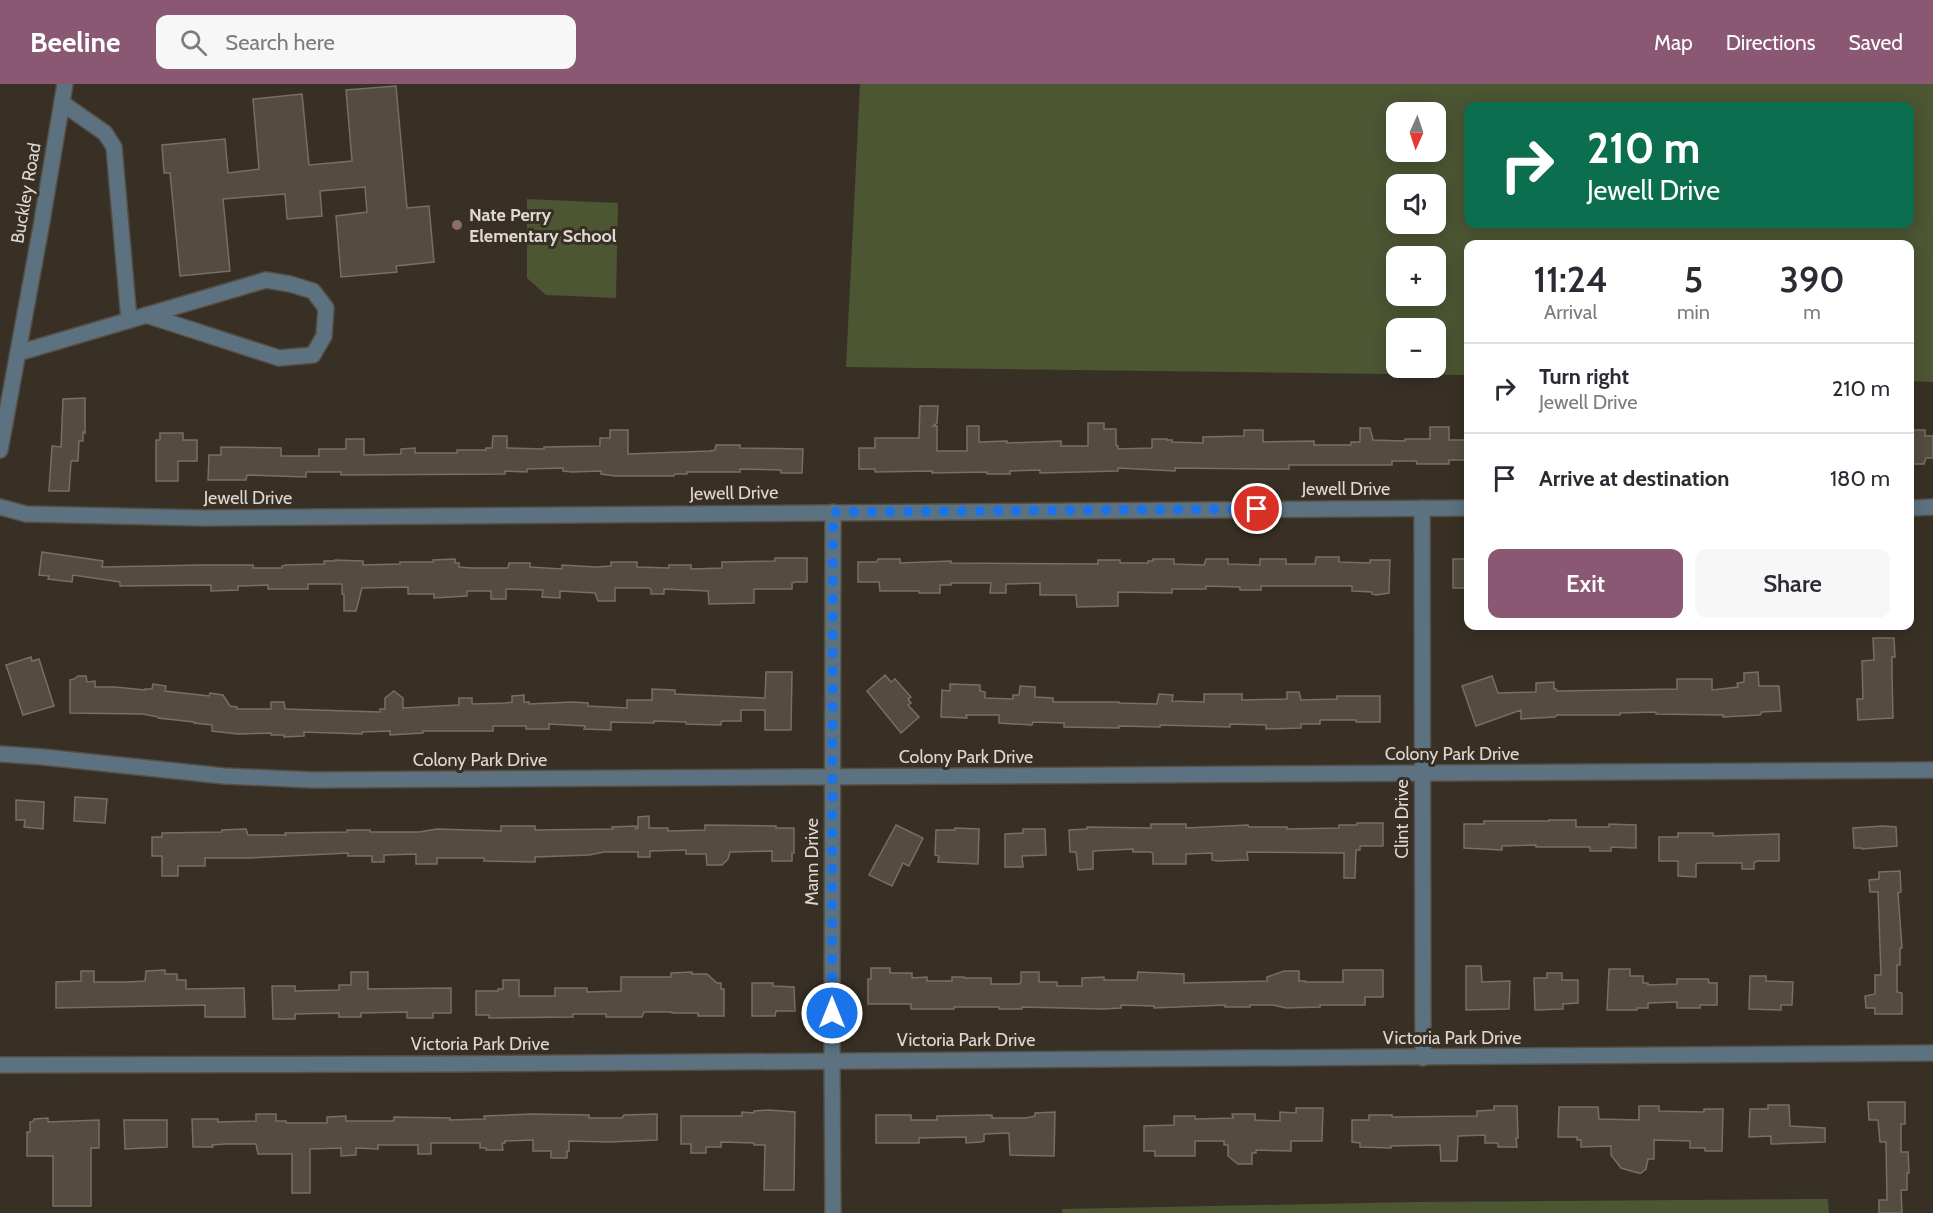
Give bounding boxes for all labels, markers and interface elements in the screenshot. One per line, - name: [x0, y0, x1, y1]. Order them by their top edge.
- search box: [156, 15, 576, 69]
- text: Beeline: [30, 25, 120, 59]
- icon: search: [177, 26, 210, 59]
- text: Search here: [225, 29, 335, 56]
- text: Map: [1654, 30, 1693, 55]
- text: Directions: [1726, 30, 1815, 55]
- text: Saved: [1848, 30, 1903, 55]
- north arrow: [1386, 102, 1446, 162]
- map controls: [1386, 102, 1446, 378]
- text: 210 m: [1587, 122, 1700, 174]
- icon: right: [1488, 126, 1566, 204]
- street label: Buckley Road: [6, 141, 46, 245]
- button: sound: [1386, 174, 1446, 234]
- text: Jewell Drive: [1587, 174, 1720, 207]
- place label: Nate Perry Elementary School: [469, 204, 617, 247]
- marker: Nate Perry Elementary School: [450, 218, 464, 232]
- button: +: [1386, 246, 1446, 306]
- text: 11:24: [1533, 257, 1608, 301]
- text: 5: [1684, 257, 1703, 301]
- text: 390: [1779, 257, 1845, 301]
- text: Arrival: [1544, 300, 1597, 324]
- text: min: [1677, 300, 1710, 324]
- text: m: [1803, 300, 1821, 324]
- button: −: [1386, 318, 1446, 378]
- text: Turn right: [1539, 363, 1629, 390]
- icon: right: [1488, 372, 1521, 405]
- text: 210 m: [1832, 375, 1890, 402]
- text: Jewell Drive: [1539, 390, 1638, 414]
- icon: arrive: [1488, 462, 1521, 495]
- text: Arrive at destination: [1539, 465, 1729, 492]
- text: 180 m: [1830, 465, 1890, 492]
- street label: Jewell Drive: [1301, 478, 1390, 500]
- street label: Jewell Drive: [688, 481, 779, 505]
- pin: [1231, 483, 1282, 534]
- street label: Jewell Drive: [203, 487, 292, 509]
- icon: arrive: [1240, 492, 1273, 525]
- button: Exit: [1488, 549, 1683, 618]
- button: Share: [1695, 549, 1890, 618]
- street label: Colony Park Drive: [1385, 743, 1519, 765]
- street label: Colony Park Drive: [899, 746, 1033, 768]
- street label: Colony Park Drive: [413, 749, 547, 771]
- street label: Clint Drive: [1391, 779, 1413, 859]
- street label: Mann Drive: [801, 818, 823, 906]
- position arrow: [800, 981, 864, 1045]
- street label: Victoria Park Drive: [1383, 1027, 1521, 1049]
- street label: Victoria Park Drive: [897, 1029, 1035, 1051]
- street label: Victoria Park Drive: [411, 1033, 549, 1055]

